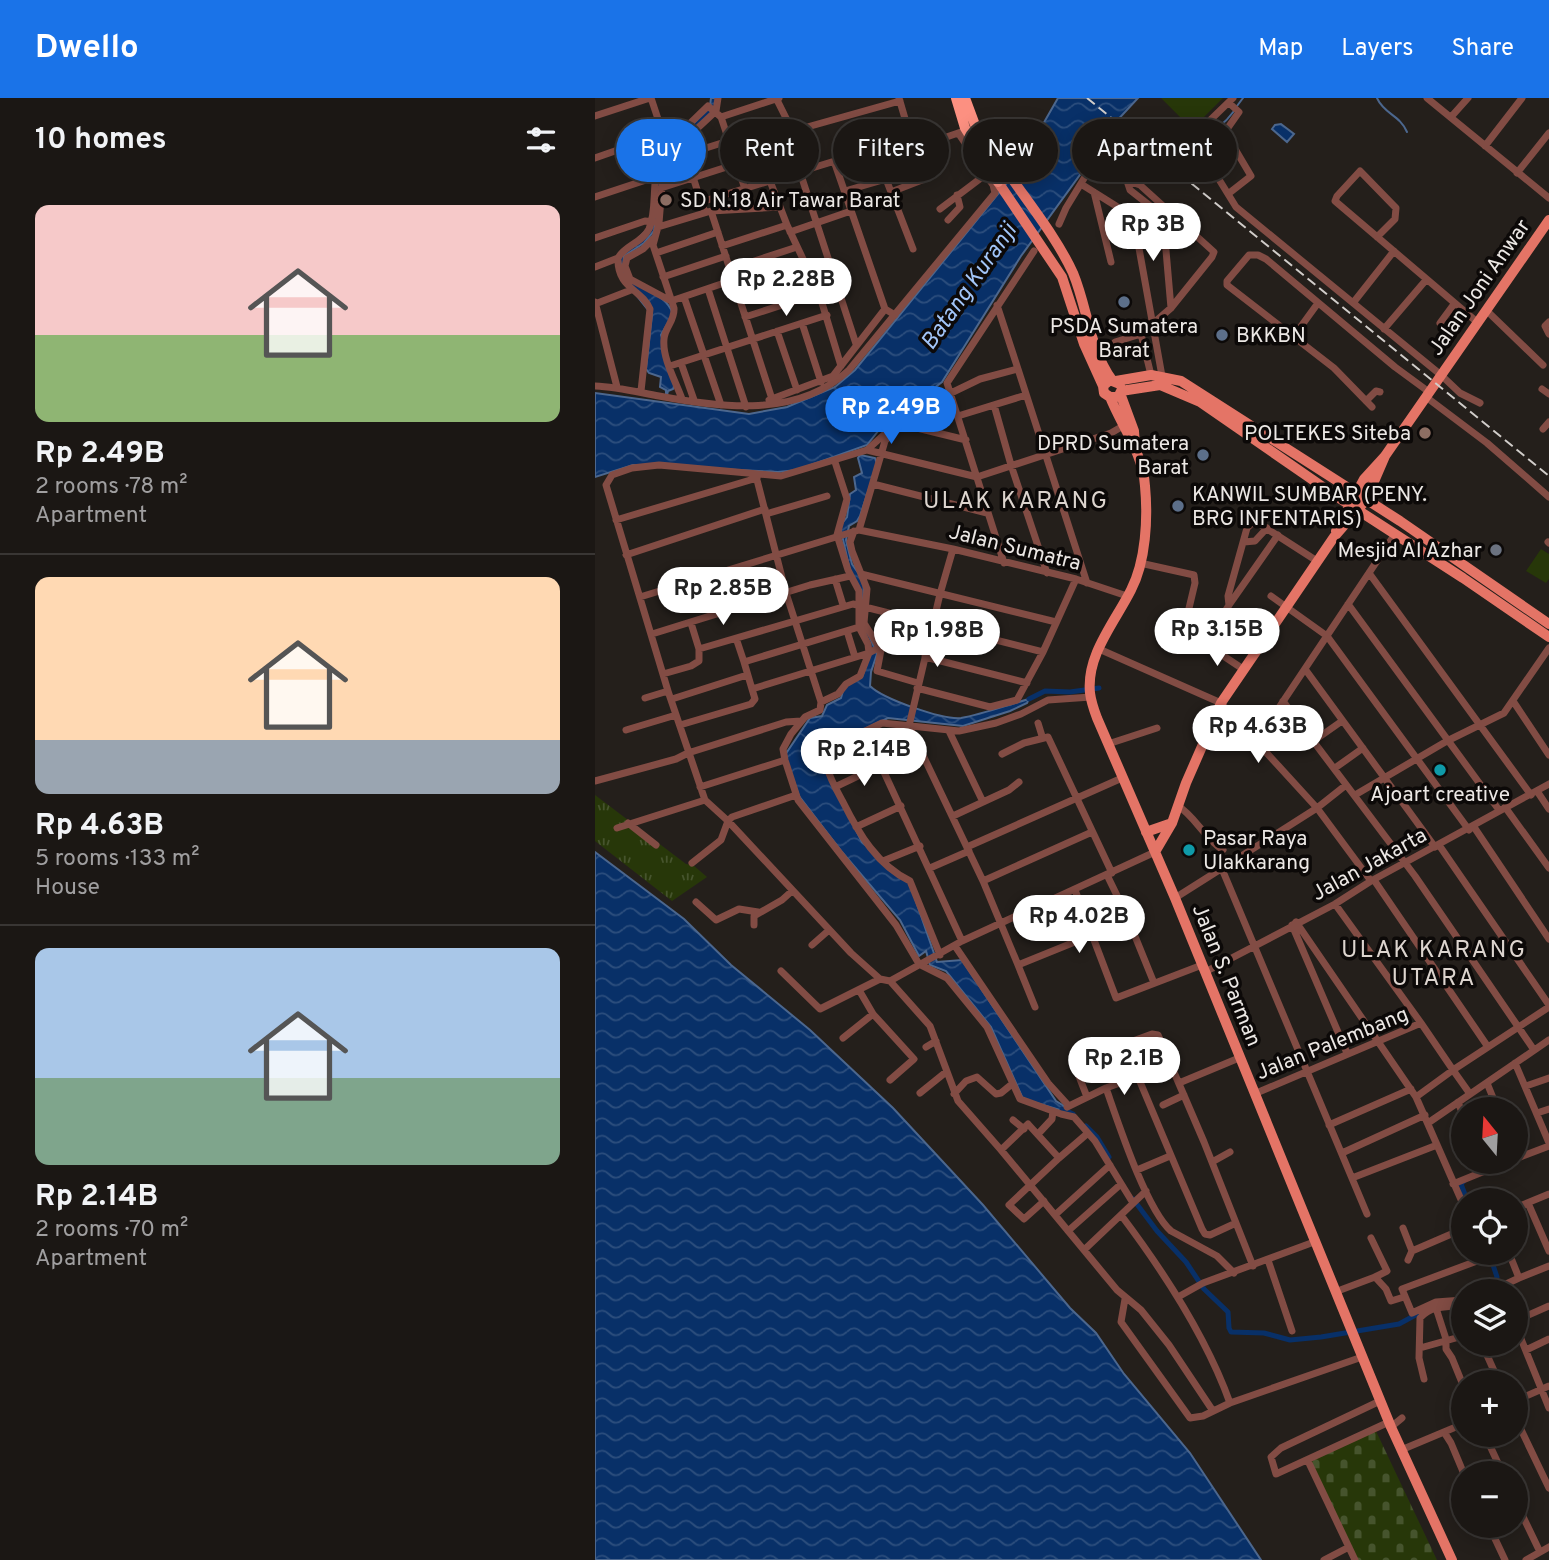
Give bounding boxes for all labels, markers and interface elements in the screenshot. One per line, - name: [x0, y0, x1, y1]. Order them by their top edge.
- text: Dwello: [35, 28, 139, 70]
- text: Map: [1258, 34, 1303, 64]
- text: Layers: [1341, 34, 1413, 64]
- text: Share: [1451, 34, 1514, 64]
- chip: Buy: [616, 119, 706, 182]
- chip: Rent: [720, 119, 819, 182]
- chip: Filters: [833, 119, 949, 182]
- chip: New: [963, 119, 1058, 182]
- chip: Apartment: [1072, 119, 1237, 182]
- icon: filters: [522, 121, 560, 159]
- text: 10 homes: [35, 122, 166, 159]
- place label: SD N.18 Air Tawar Barat: [680, 188, 901, 215]
- marker: SD N.18 Air Tawar Barat: [658, 192, 674, 208]
- pin: Rp 3B: [1104, 204, 1202, 263]
- text: Rp 3B: [1121, 211, 1185, 240]
- street label: Jalan Joni Anwar: [1423, 214, 1537, 361]
- water label: Batang Kuranji: [916, 217, 1025, 356]
- icon: home: [235, 250, 361, 376]
- pin: Rp 2.28B: [714, 258, 858, 318]
- text: Rp 2.28B: [737, 266, 835, 295]
- marker: PSDA Sumatera Barat: [1116, 294, 1132, 310]
- place label: PSDA Sumatera Barat: [1050, 314, 1198, 365]
- place label: BKKBN: [1236, 323, 1306, 350]
- marker: BKKBN: [1214, 327, 1230, 343]
- pin: Rp 2.49B: [819, 386, 963, 446]
- text: Rp 2.49B: [841, 394, 941, 423]
- place label: POLTEKES Siteba: [1244, 421, 1411, 448]
- marker: POLTEKES Siteba: [1417, 425, 1433, 441]
- place label: DPRD Sumatera Barat: [1037, 431, 1189, 482]
- text: Rp 2.49B: [35, 436, 165, 473]
- marker: DPRD Sumatera Barat: [1195, 447, 1211, 463]
- text: 2 rooms · 78 m²: [35, 473, 188, 502]
- place label: KANWIL SUMBAR (PENY. BRG INFENTARIS): [1192, 482, 1427, 533]
- district label: ULAK KARANG: [923, 487, 1109, 517]
- marker: KANWIL SUMBAR (PENY. BRG INFENTARIS): [1170, 498, 1186, 514]
- text: Apartment: [35, 502, 147, 531]
- street label: Jalan Sumatra: [946, 519, 1083, 578]
- place label: Mesjid Al Azhar: [1337, 538, 1482, 565]
- marker: Mesjid Al Azhar: [1488, 542, 1504, 558]
- pin: Rp 2.85B: [651, 568, 795, 627]
- text: Rp 2.85B: [674, 575, 772, 604]
- pin: Rp 3.15B: [1145, 608, 1289, 668]
- pin: Rp 1.98B: [865, 610, 1009, 669]
- text: Rp 3.15B: [1171, 616, 1263, 645]
- text: Rp 1.98B: [890, 617, 984, 646]
- icon: home: [235, 622, 361, 748]
- pin: Rp 4.63B: [1186, 706, 1330, 765]
- text: Rp 4.63B: [1209, 713, 1307, 742]
- pin: Rp 2.14B: [792, 728, 936, 788]
- text: Rp 2.14B: [817, 736, 911, 765]
- marker: Ajoart creative: [1432, 762, 1448, 778]
- place label: Ajoart creative: [1370, 782, 1510, 809]
- text: Rp 4.63B: [35, 808, 164, 845]
- street label: Jalan Jakarta: [1307, 823, 1432, 908]
- place label: Pasar Raya Ulakkarang: [1203, 826, 1310, 877]
- marker: Pasar Raya Ulakkarang: [1181, 842, 1197, 858]
- text: 5 rooms · 133 m²: [35, 845, 200, 874]
- text: House: [35, 874, 100, 903]
- pin: Rp 4.02B: [1007, 896, 1151, 955]
- street label: Jalan S. Parman: [1185, 900, 1266, 1051]
- text: Rp 4.02B: [1029, 903, 1129, 932]
- district label: ULAK KARANG UTARA: [1341, 936, 1527, 994]
- icon: home: [235, 993, 361, 1119]
- street label: Jalan Palembang: [1252, 1002, 1413, 1087]
- pin: Rp 2.1B: [1059, 1038, 1189, 1097]
- text: Rp 2.1B: [1084, 1045, 1164, 1074]
- north arrow: [1451, 1097, 1528, 1174]
- map controls: [1451, 1097, 1528, 1538]
- text: Rp 2.14B: [35, 1179, 158, 1216]
- button: locate: [1451, 1188, 1528, 1265]
- text: 2 rooms · 70 m²: [35, 1216, 188, 1245]
- text: Apartment: [35, 1245, 147, 1274]
- button: layers: [1451, 1279, 1528, 1356]
- button: +: [1451, 1370, 1528, 1447]
- button: −: [1451, 1461, 1528, 1538]

